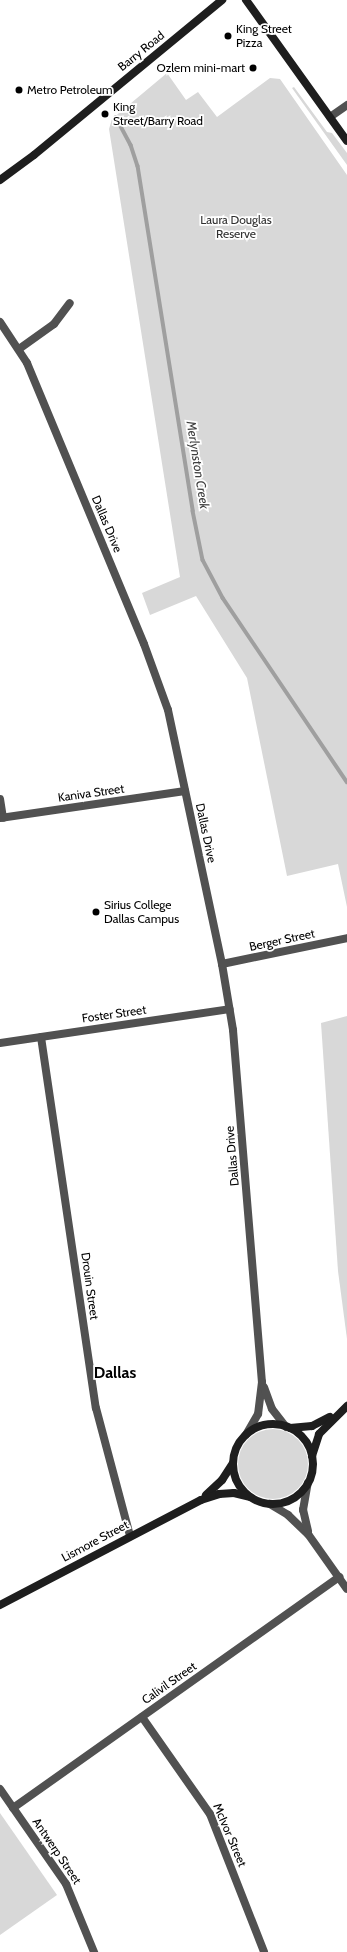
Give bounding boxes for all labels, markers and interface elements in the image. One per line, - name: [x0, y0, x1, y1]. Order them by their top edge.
- place label: King Street Pizza: [236, 22, 292, 50]
- street label: Barry Road: [115, 28, 167, 74]
- marker: King Street Pizza: [223, 31, 233, 41]
- place label: Ozlem mini-mart: [157, 61, 245, 75]
- marker: Ozlem mini-mart: [248, 63, 258, 73]
- place label: Metro Petroleum: [27, 83, 113, 97]
- marker: Metro Petroleum: [14, 85, 24, 95]
- place label: King Street/Barry Road: [113, 100, 203, 128]
- marker: King Street/Barry Road: [100, 109, 110, 119]
- park label: Laura Douglas Reserve: [200, 213, 272, 241]
- water label: Merlynston Creek: [183, 420, 213, 510]
- street label: Dallas Drive: [89, 493, 125, 555]
- street label: Kaniva Street: [57, 781, 125, 805]
- street label: Dallas Drive: [193, 802, 219, 864]
- place label: Sirius College Dallas Campus: [104, 898, 179, 926]
- marker: Sirius College Dallas Campus: [91, 907, 101, 917]
- street label: Berger Street: [248, 926, 316, 954]
- street label: Foster Street: [81, 1002, 147, 1026]
- street label: Dallas Drive: [222, 1125, 242, 1187]
- street label: Drouin Street: [78, 1251, 102, 1321]
- district label: Dallas: [94, 1363, 136, 1383]
- street label: Lismore Street: [59, 1517, 131, 1565]
- street label: Calivil Street: [139, 1659, 199, 1707]
- street label: McIvor Street: [210, 1801, 250, 1869]
- street label: Antwerp Street: [30, 1815, 84, 1887]

